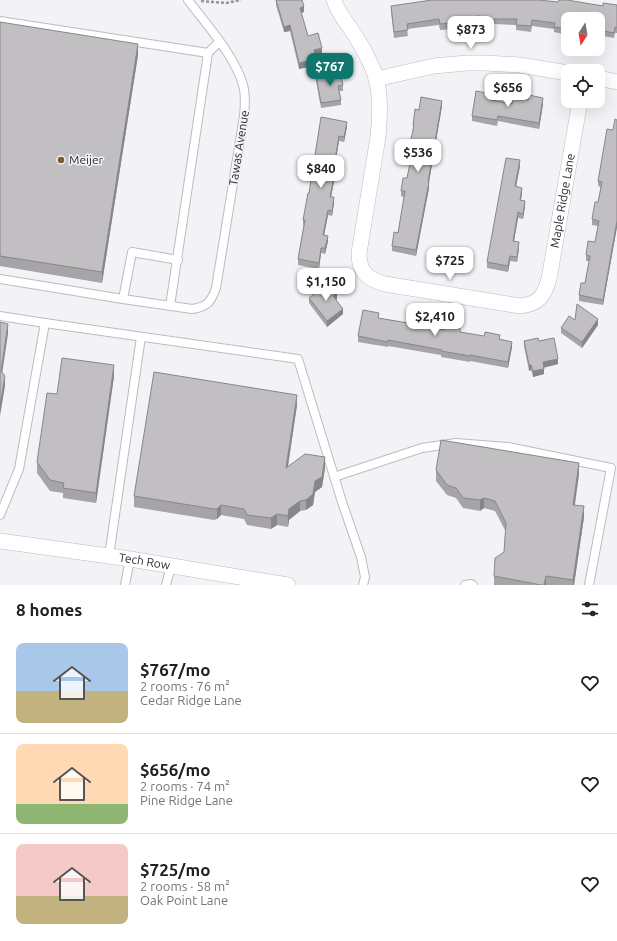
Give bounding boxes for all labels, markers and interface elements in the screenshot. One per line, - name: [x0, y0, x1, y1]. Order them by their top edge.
- north arrow: [561, 12, 605, 56]
- map controls: [561, 12, 605, 108]
- pin: $873: [447, 16, 495, 50]
- text: $873: [456, 22, 486, 36]
- pin: $767: [306, 53, 354, 87]
- text: $767: [315, 59, 345, 73]
- button: locate: [561, 64, 605, 108]
- pin: $656: [484, 74, 532, 108]
- text: $656: [493, 80, 523, 94]
- street label: Tawas Avenue: [226, 109, 251, 187]
- pin: $536: [394, 139, 442, 173]
- text: $536: [403, 145, 433, 159]
- street label: Maple Ridge Lane: [548, 152, 577, 249]
- place label: Meijer: [69, 153, 104, 166]
- marker: Meijer: [56, 155, 66, 165]
- pin: $840: [297, 155, 345, 189]
- text: $840: [306, 161, 336, 175]
- pin: $725: [426, 247, 474, 281]
- text: $725: [435, 253, 465, 267]
- pin: $1,150: [293, 268, 359, 302]
- text: $1,150: [306, 274, 346, 288]
- pin: $2,410: [402, 303, 468, 337]
- text: $2,410: [415, 309, 455, 323]
- street label: Tech Row: [118, 551, 172, 572]
- icon: filters: [579, 598, 601, 620]
- text: 8 homes: [16, 600, 82, 619]
- icon: home: [48, 659, 96, 707]
- text: $767/mo: [140, 660, 210, 679]
- icon: heart: [579, 672, 601, 694]
- text: 2 rooms · 76 m²: [140, 679, 230, 693]
- text: Cedar Ridge Lane: [140, 693, 242, 707]
- icon: home: [48, 760, 96, 808]
- text: $656/mo: [140, 760, 210, 779]
- icon: heart: [579, 773, 601, 795]
- text: 2 rooms · 74 m²: [140, 779, 230, 793]
- text: Pine Ridge Lane: [140, 793, 233, 807]
- icon: home: [48, 860, 96, 908]
- text: $725/mo: [140, 860, 210, 879]
- icon: heart: [579, 873, 601, 895]
- text: 2 rooms · 58 m²: [140, 879, 230, 893]
- text: Oak Point Lane: [140, 893, 228, 907]

